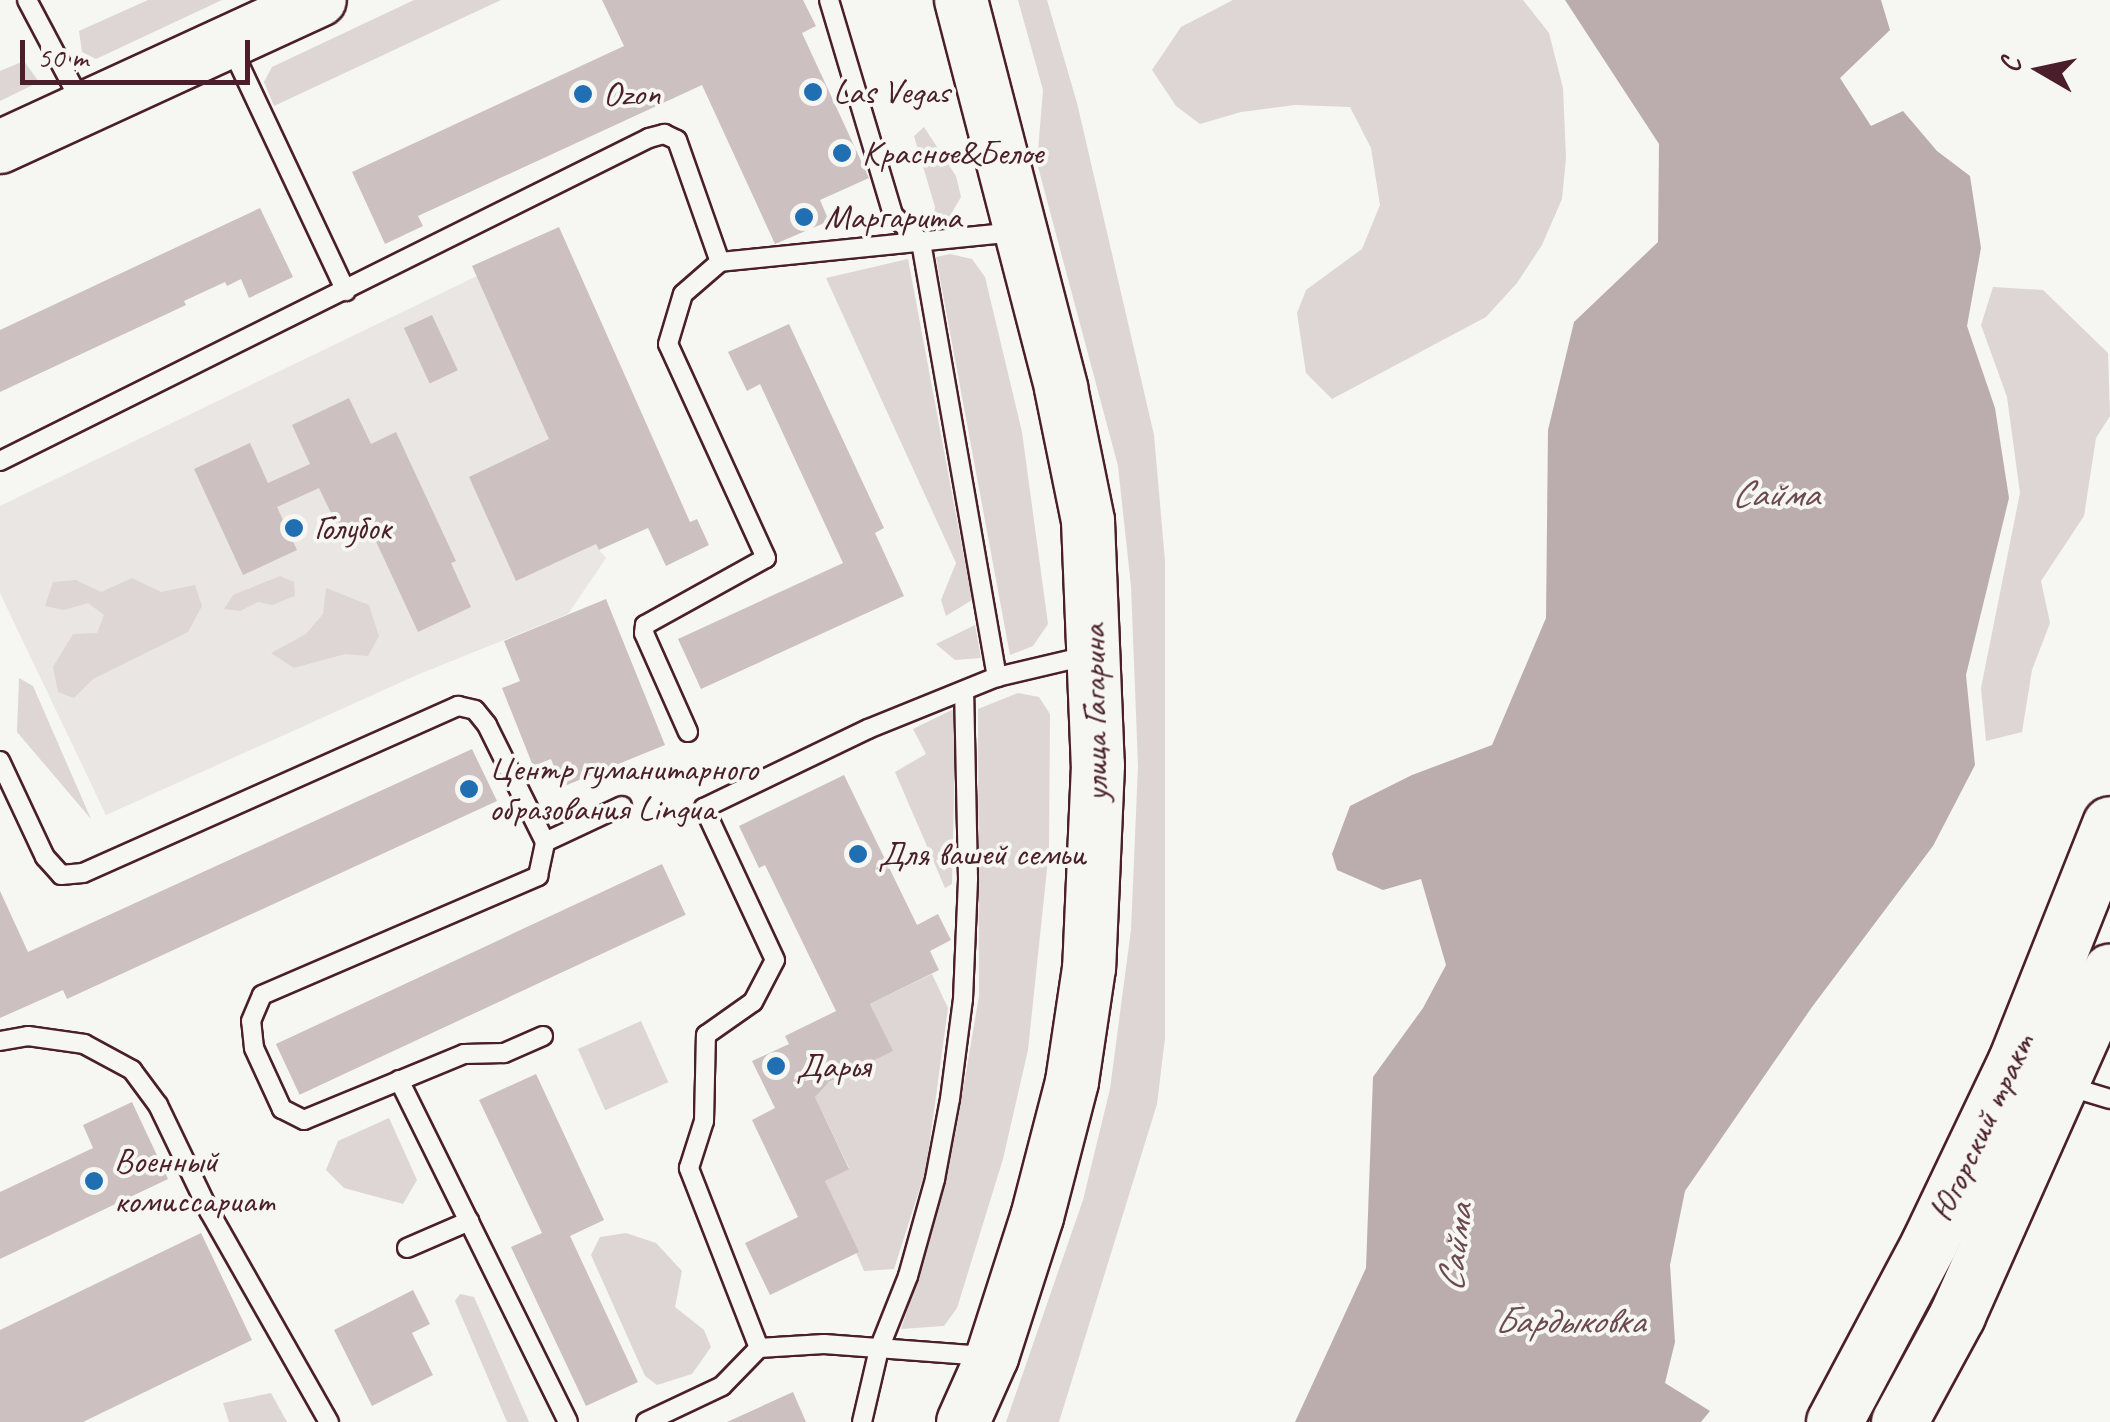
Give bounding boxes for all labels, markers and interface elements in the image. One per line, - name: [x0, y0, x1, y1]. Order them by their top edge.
- scale bar: [25, 20, 255, 82]
- north arrow: [1990, 20, 2090, 120]
- text: 50 m: [37, 38, 88, 76]
- text: С: [1992, 56, 2028, 75]
- place label: Las Vegas: [833, 71, 949, 113]
- place label: Ozon: [603, 73, 661, 115]
- marker: Las Vegas: [802, 81, 824, 103]
- marker: Ozon: [572, 83, 594, 105]
- place label: Красное&Белое: [862, 132, 1043, 174]
- marker: Красное&Белое: [831, 142, 853, 164]
- place label: Маргарита: [824, 196, 961, 238]
- marker: Маргарита: [793, 206, 815, 228]
- water label: Сайма: [1731, 471, 1819, 517]
- place label: Голубок: [314, 507, 391, 549]
- marker: Голубок: [283, 517, 305, 539]
- street label: улица Гагарина: [1072, 623, 1118, 803]
- place label: Центр гуманитарного образования Lingua: [489, 748, 760, 830]
- marker: Центр гуманитарного образования Lingua: [458, 778, 480, 800]
- place label: Для вашей семьи: [878, 833, 1087, 875]
- marker: Для вашей семьи: [847, 843, 869, 865]
- street label: Югорский тракт: [1920, 1028, 2044, 1228]
- place label: Дарья: [796, 1045, 870, 1087]
- marker: Дарья: [765, 1055, 787, 1077]
- place label: Военный комиссариат: [114, 1140, 275, 1222]
- marker: Военный комиссариат: [83, 1170, 105, 1192]
- water label: Сайма: [1427, 1202, 1483, 1294]
- water label: Бардыковка: [1494, 1298, 1644, 1344]

